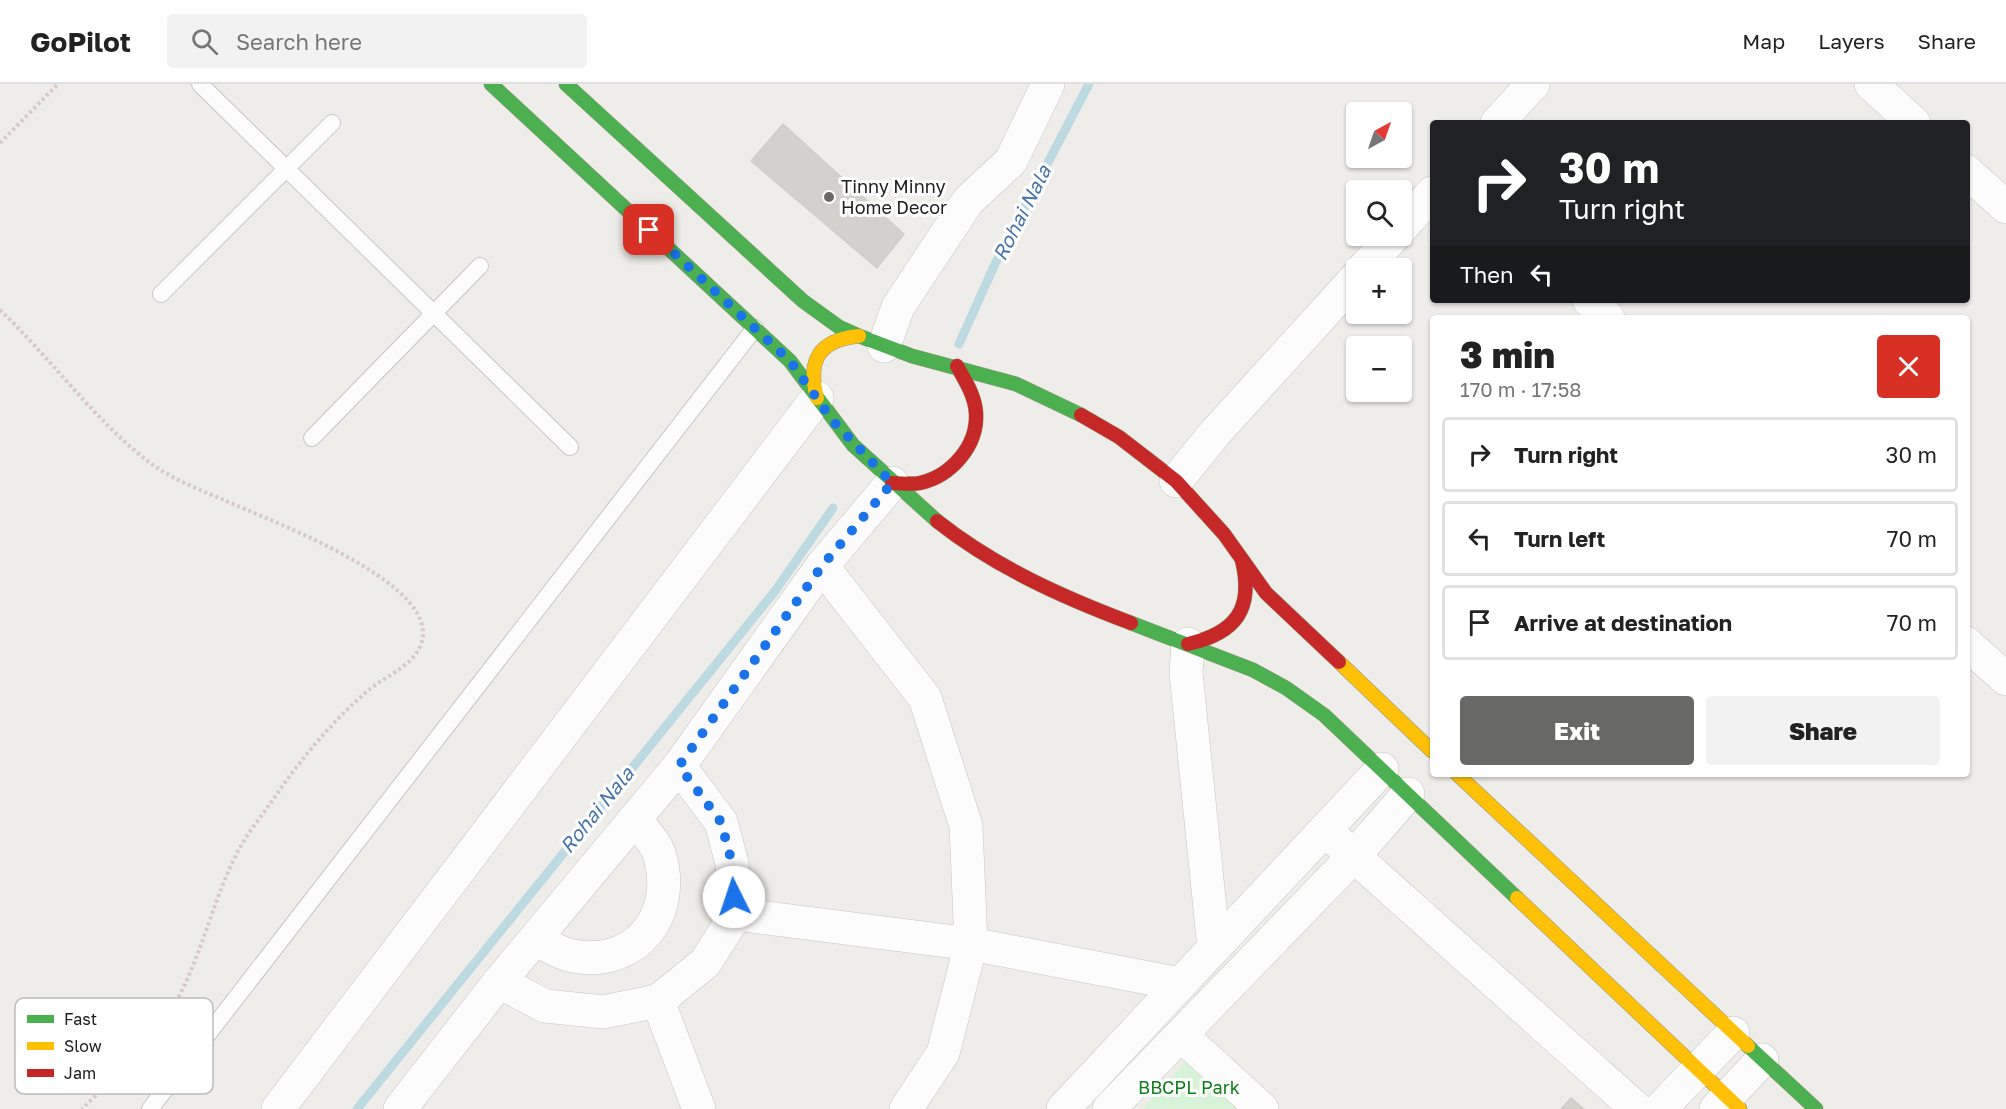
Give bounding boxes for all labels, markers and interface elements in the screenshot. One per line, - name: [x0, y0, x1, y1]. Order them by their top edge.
- search box: [167, 14, 587, 68]
- text: GoPilot: [30, 25, 131, 58]
- icon: search: [188, 25, 221, 58]
- text: Search here: [236, 28, 362, 55]
- text: Map: [1742, 28, 1785, 54]
- text: Layers: [1818, 28, 1885, 54]
- text: Share: [1918, 28, 1976, 54]
- north arrow: [1346, 102, 1412, 168]
- map controls: [1346, 102, 1412, 402]
- text: 30 m: [1559, 142, 1659, 192]
- icon: right: [1460, 144, 1538, 222]
- water label: Rohai Nala: [987, 160, 1056, 264]
- place label: Tinny Minny Home Decor: [841, 175, 947, 218]
- button: search: [1346, 180, 1412, 246]
- marker: Tinny Minny Home Decor: [822, 190, 836, 204]
- text: Turn right: [1559, 193, 1685, 225]
- pin: [623, 204, 674, 255]
- icon: arrive: [632, 213, 665, 246]
- button: +: [1346, 258, 1412, 324]
- icon: left: [1525, 258, 1558, 291]
- text: Then: [1460, 261, 1513, 288]
- text: 3 min: [1460, 333, 1555, 376]
- button: close: [1877, 335, 1940, 398]
- button: −: [1346, 336, 1412, 402]
- text: 170 m · 17:58: [1460, 377, 1582, 401]
- icon: right: [1463, 438, 1496, 471]
- text: Turn right: [1514, 441, 1618, 468]
- text: 30 m: [1886, 441, 1937, 468]
- icon: left: [1463, 522, 1496, 555]
- text: Turn left: [1514, 525, 1605, 552]
- text: 70 m: [1887, 525, 1937, 552]
- icon: arrive: [1463, 606, 1496, 639]
- text: Arrive at destination: [1514, 609, 1732, 636]
- text: 70 m: [1887, 609, 1937, 636]
- button: Exit: [1460, 696, 1694, 765]
- button: Share: [1706, 696, 1940, 765]
- water label: Rohai Nala: [554, 761, 639, 857]
- position arrow: [702, 865, 766, 929]
- legend: [15, 998, 213, 1094]
- text: Fast: [64, 1009, 97, 1029]
- text: Slow: [64, 1036, 102, 1056]
- text: Jam: [64, 1063, 96, 1083]
- park label: BBCPL Park: [1138, 1076, 1240, 1098]

